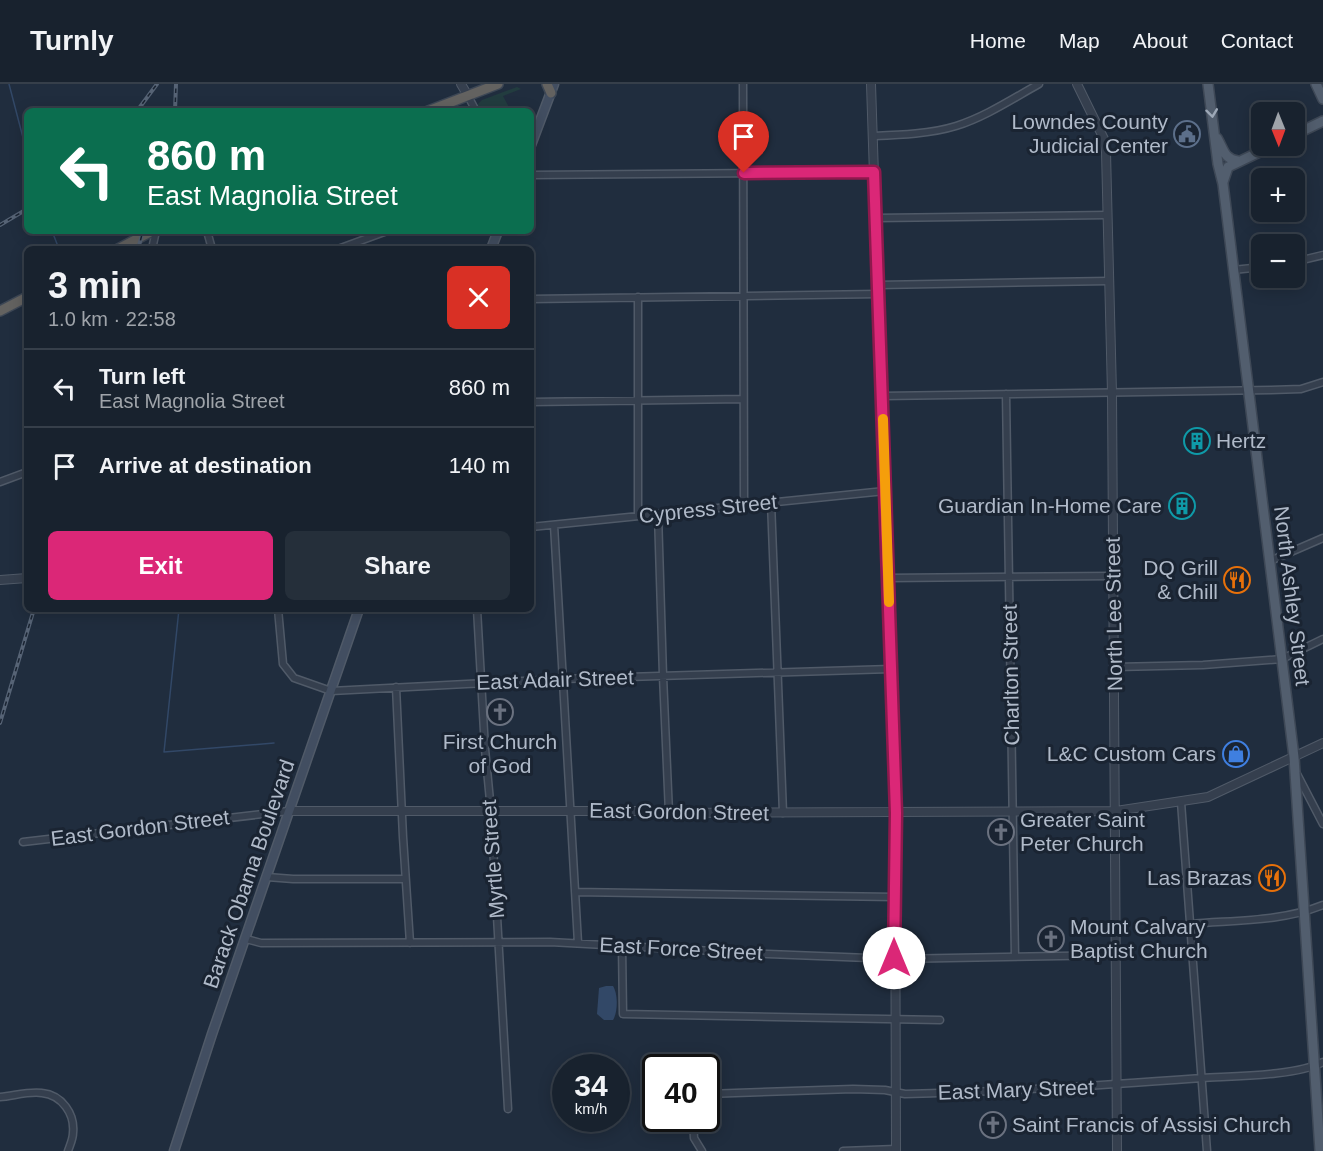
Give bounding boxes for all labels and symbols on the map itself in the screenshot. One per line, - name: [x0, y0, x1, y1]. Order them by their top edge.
- north arrow: [1251, 102, 1305, 156]
- one-way arrow: [1205, 109, 1218, 118]
- place label: Lowndes County Judicial Center: [1012, 110, 1168, 157]
- pin: [718, 111, 769, 173]
- public building icon: Lowndes County Judicial Center: [1172, 119, 1202, 149]
- building icon: Hertz: [1182, 426, 1212, 456]
- place label: Hertz: [1216, 429, 1266, 452]
- street label: Cypress Street: [638, 490, 778, 527]
- building icon: Guardian In-Home Care: [1167, 491, 1197, 521]
- place label: Guardian In-Home Care: [938, 494, 1162, 517]
- street label: North Ashley Street: [1270, 505, 1315, 687]
- street label: North Lee Street: [1101, 537, 1126, 691]
- place label: DQ Grill & Chill: [1143, 556, 1218, 603]
- restaurant icon: DQ Grill & Chill: [1222, 565, 1252, 595]
- street label: Charlton Street: [998, 604, 1023, 746]
- street label: East Adair Street: [476, 665, 634, 694]
- church icon: First Church of God: [485, 697, 515, 727]
- place label: First Church of God: [443, 730, 557, 777]
- shop icon: L&C Custom Cars: [1221, 739, 1251, 769]
- place label: L&C Custom Cars: [1047, 742, 1216, 765]
- street label: Barack Obama Boulevard: [199, 756, 299, 991]
- street label: East Gordon Street: [589, 798, 769, 825]
- street label: Myrtle Street: [477, 799, 508, 919]
- street label: East Gordon Street: [49, 805, 231, 850]
- place label: Greater Saint Peter Church: [1020, 808, 1145, 855]
- church icon: Greater Saint Peter Church: [986, 817, 1016, 847]
- restaurant icon: Las Brazas: [1257, 863, 1287, 893]
- place label: Las Brazas: [1147, 866, 1252, 889]
- place label: Mount Calvary Baptist Church: [1070, 915, 1208, 962]
- church icon: Mount Calvary Baptist Church: [1036, 924, 1066, 954]
- position arrow: [862, 926, 926, 990]
- street label: East Force Street: [599, 933, 763, 964]
- speed limit sign: 40: [642, 1054, 720, 1132]
- street label: East Mary Street: [937, 1075, 1095, 1104]
- church icon: Saint Francis of Assisi Church: [978, 1110, 1008, 1140]
- place label: Saint Francis of Assisi Church: [1012, 1113, 1291, 1136]

